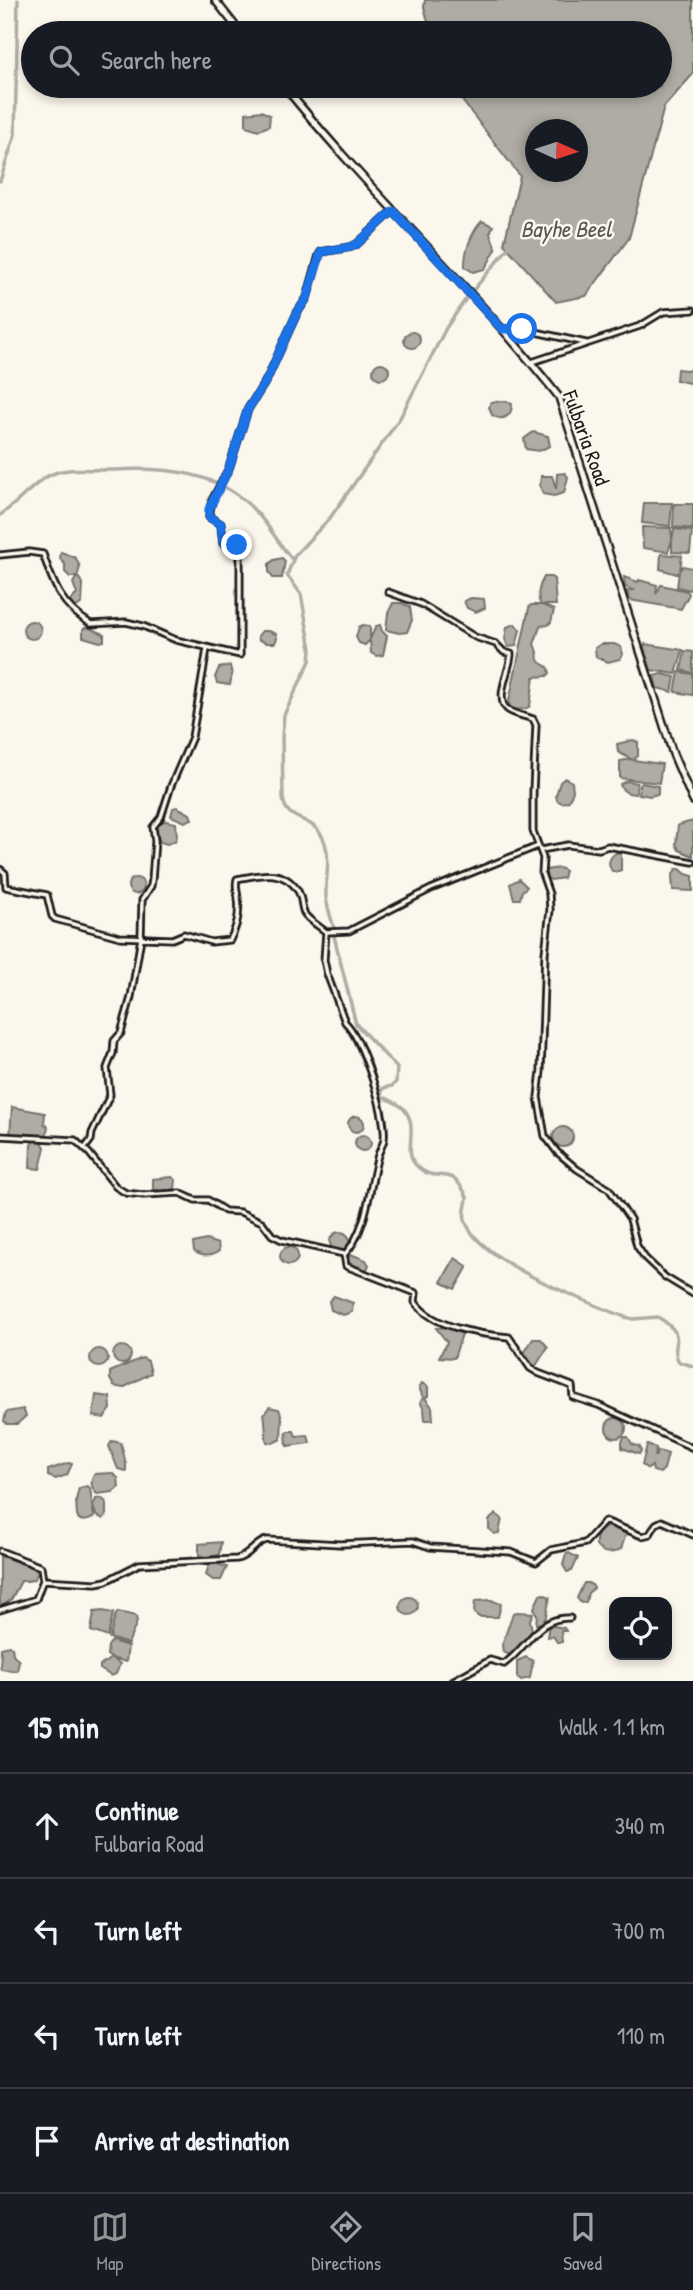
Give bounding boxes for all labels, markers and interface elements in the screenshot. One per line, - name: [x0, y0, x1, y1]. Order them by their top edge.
- search box: [21, 21, 672, 98]
- icon: search: [45, 41, 83, 79]
- text: Search here: [101, 42, 212, 77]
- north arrow: [525, 119, 588, 182]
- water label: Bayhe Beel: [521, 213, 612, 245]
- route start: [506, 313, 537, 344]
- street label: Fulbaria Road: [556, 385, 617, 489]
- route end: [221, 529, 252, 560]
- map controls: [609, 1597, 672, 1660]
- button: locate: [609, 1597, 672, 1660]
- text: 15 min: [28, 1707, 99, 1747]
- text: Walk · 1.1 km: [559, 1711, 665, 1742]
- text: Continue: [95, 1793, 179, 1828]
- icon: ahead: [28, 1807, 66, 1845]
- text: 340 m: [615, 1810, 665, 1841]
- text: Fulbaria Road: [95, 1828, 203, 1859]
- icon: left: [28, 1912, 66, 1950]
- text: Turn left: [95, 1913, 181, 1948]
- text: 700 m: [612, 1915, 665, 1946]
- icon: left: [28, 2017, 66, 2055]
- text: Turn left: [95, 2018, 181, 2053]
- text: 110 m: [617, 2020, 665, 2051]
- icon: arrive: [28, 2122, 66, 2160]
- text: Arrive at destination: [95, 2123, 290, 2158]
- tab: Map: [91, 2208, 129, 2276]
- tab: Directions: [311, 2208, 381, 2276]
- tab: Saved: [563, 2208, 602, 2276]

